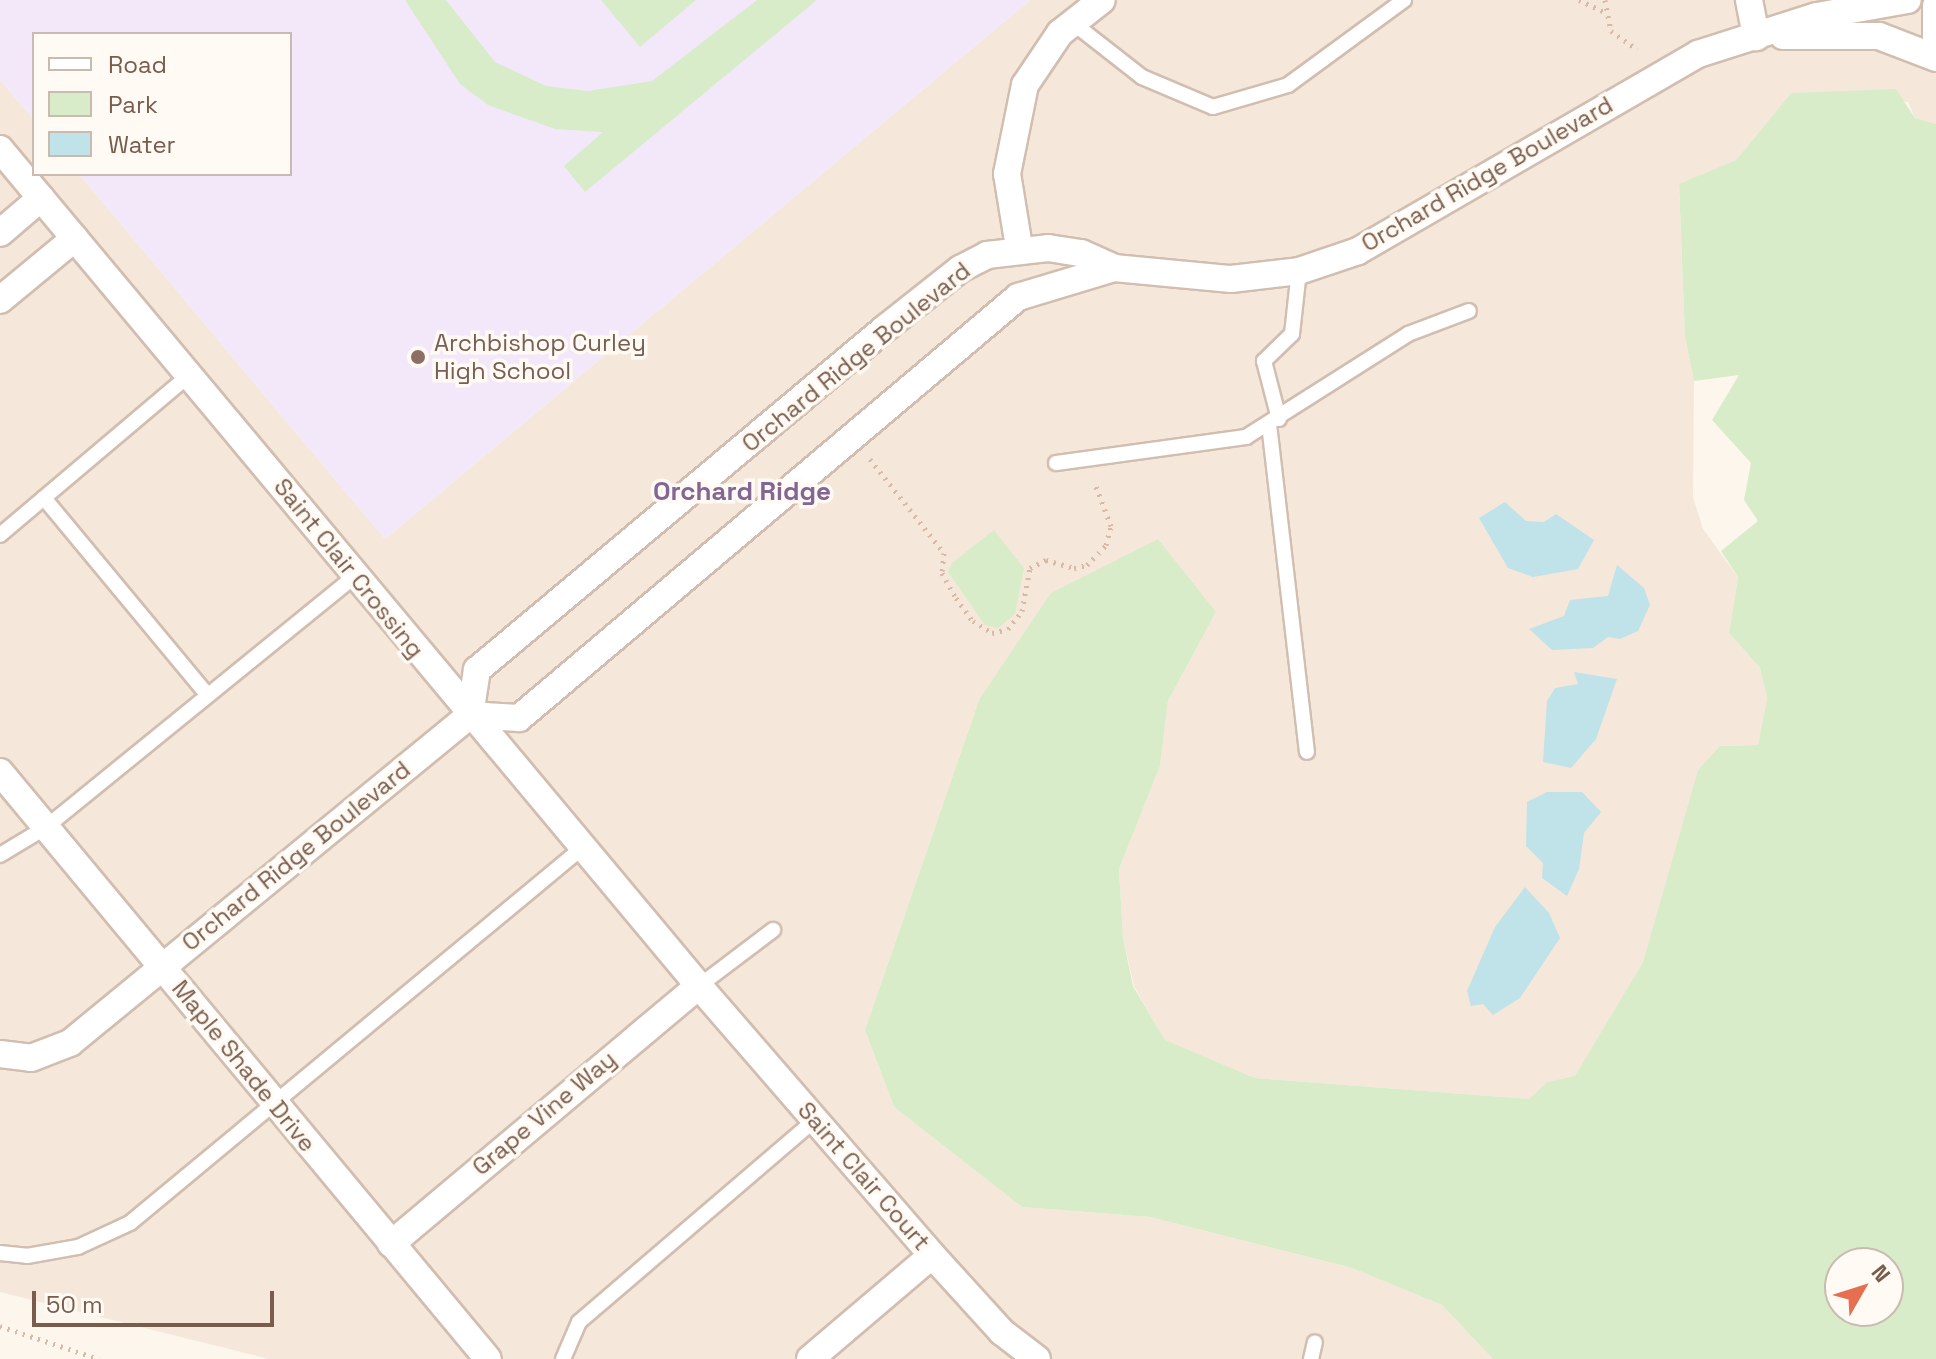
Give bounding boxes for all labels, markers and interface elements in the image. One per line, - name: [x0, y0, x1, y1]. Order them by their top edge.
- legend: [32, 32, 292, 176]
- text: Road: [108, 49, 167, 80]
- text: Park: [108, 89, 158, 120]
- street label: Orchard Ridge Boulevard: [1356, 90, 1618, 258]
- text: Water: [108, 129, 176, 160]
- street label: Orchard Ridge Boulevard: [736, 256, 976, 458]
- place label: Archbishop Curley High School: [434, 329, 646, 385]
- marker: Archbishop Curley High School: [409, 348, 427, 366]
- street label: Saint Clair Crossing: [268, 473, 430, 663]
- district label: Orchard Ridge: [653, 476, 831, 508]
- street label: Orchard Ridge Boulevard: [176, 755, 416, 957]
- street label: Maple Shade Drive: [166, 974, 322, 1158]
- street label: Grape Vine Way: [466, 1044, 622, 1182]
- street label: Saint Clair Court: [792, 1096, 936, 1256]
- north arrow: [1824, 1247, 1904, 1327]
- text: N: [1866, 1259, 1897, 1288]
- scale bar: [36, 1275, 278, 1325]
- text: 50 m: [46, 1289, 103, 1320]

